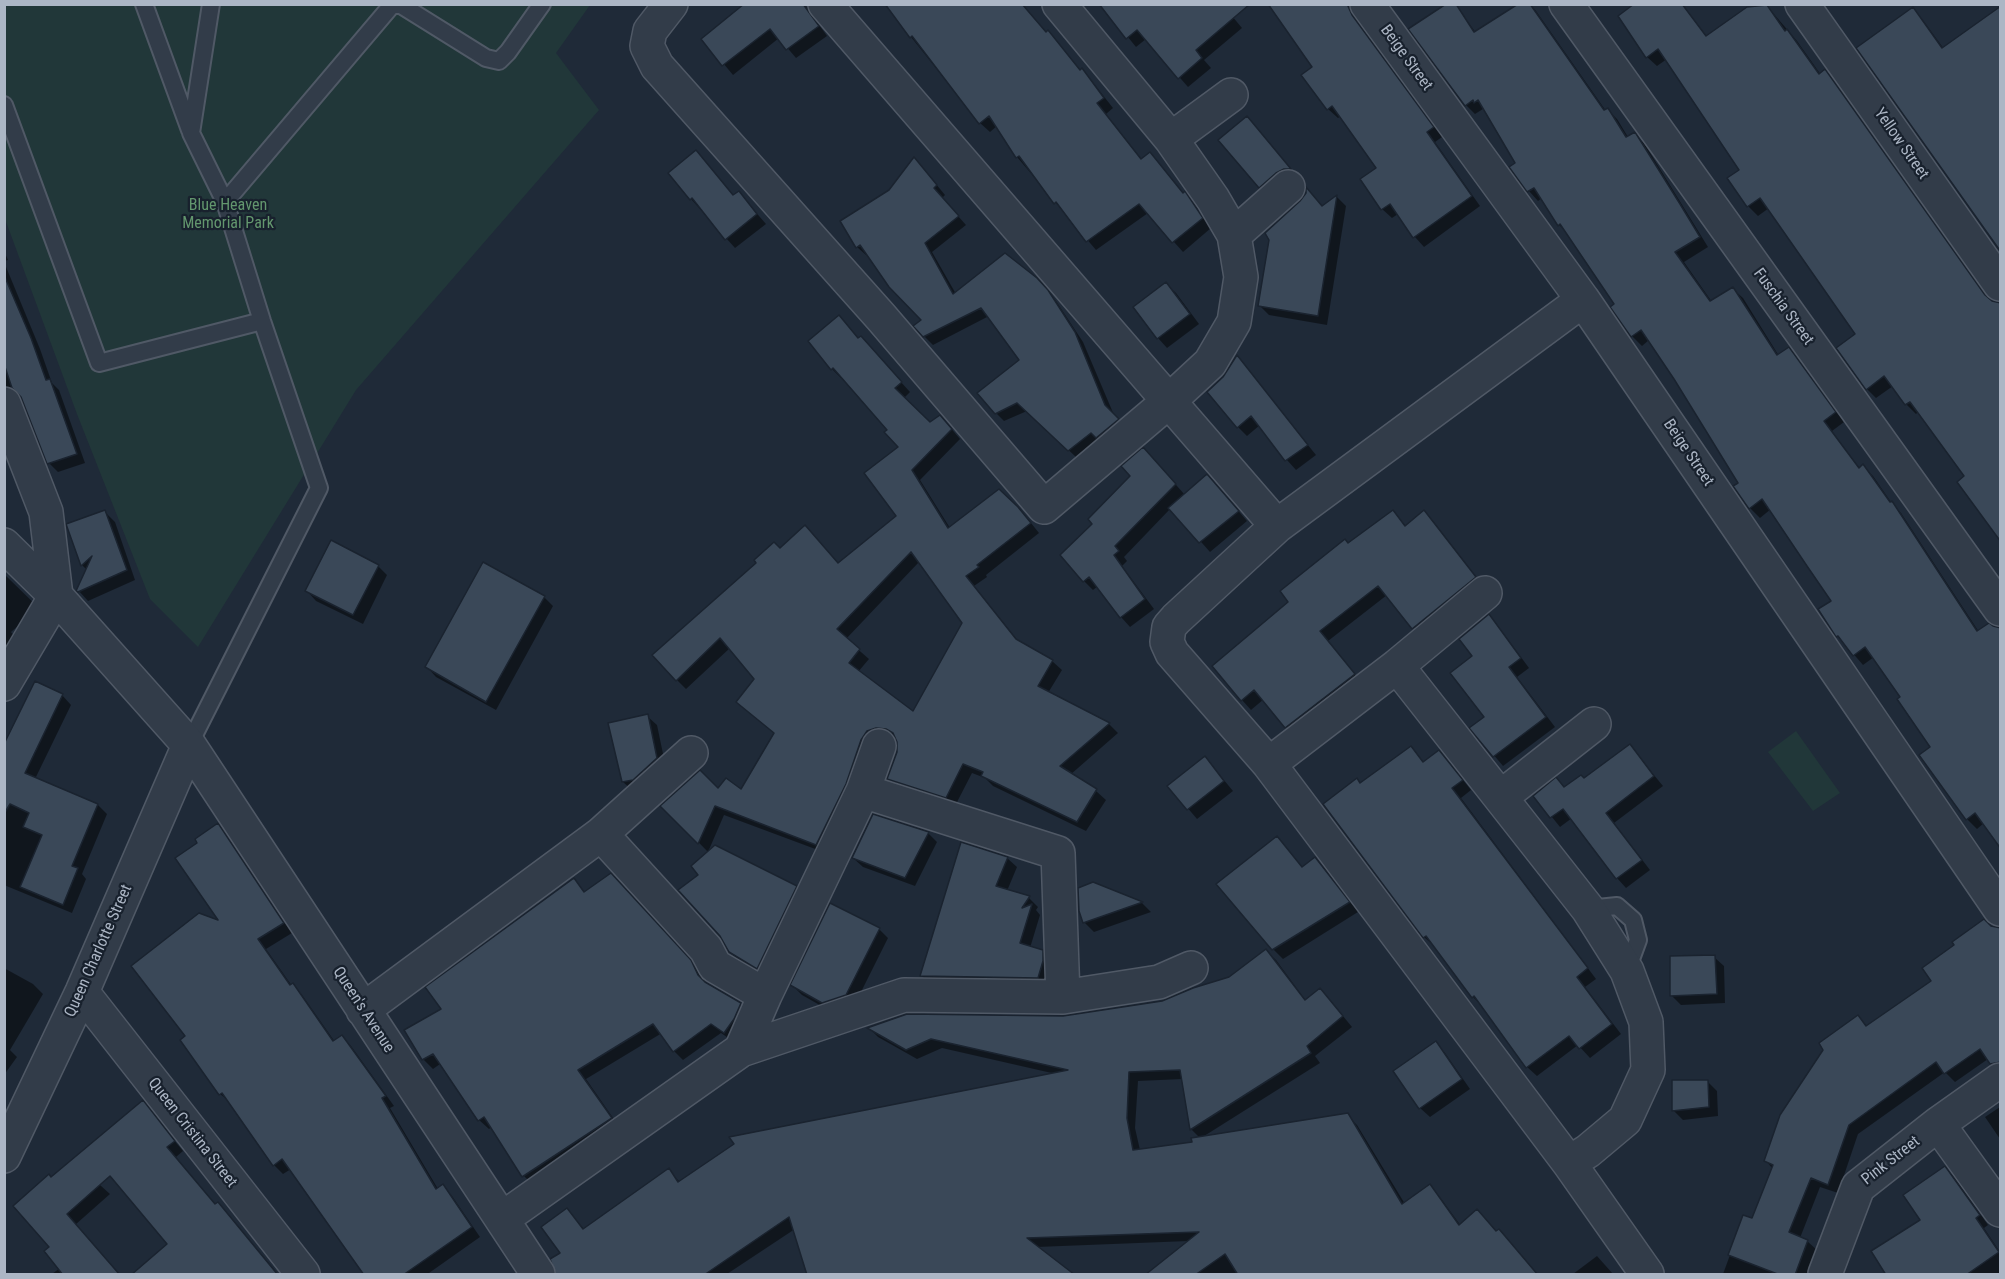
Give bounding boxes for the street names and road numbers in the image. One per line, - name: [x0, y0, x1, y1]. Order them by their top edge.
- street label: Beige Street: [1376, 21, 1436, 95]
- street label: Yellow Street: [1870, 105, 1932, 183]
- street label: Fuschia Street: [1749, 265, 1817, 349]
- street label: Beige Street: [1659, 416, 1717, 490]
- street label: Queen Charlotte Street: [61, 882, 137, 1020]
- street label: Queen's Avenue: [328, 963, 398, 1057]
- street label: Queen Cristina Street: [143, 1074, 241, 1192]
- street label: Pink Street: [1858, 1132, 1924, 1190]

